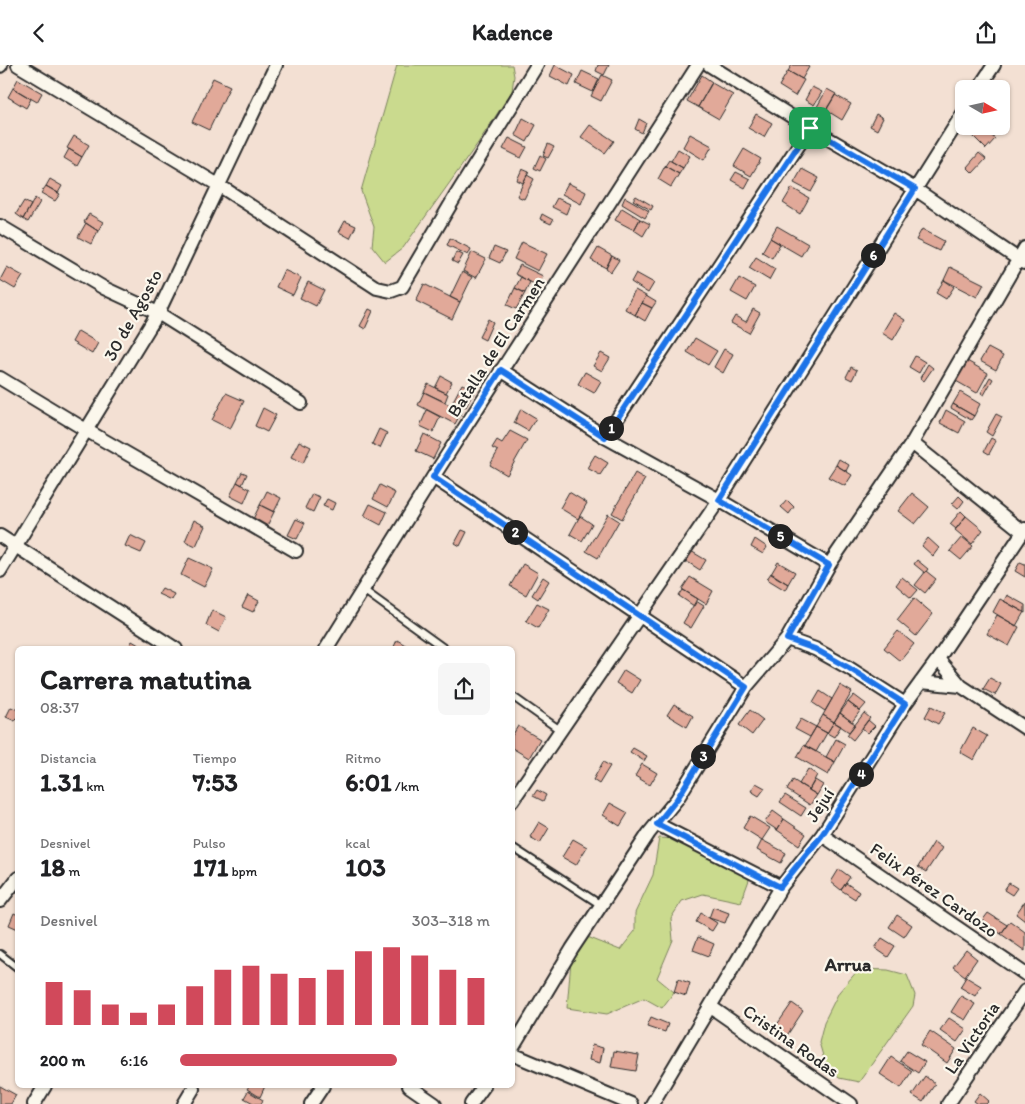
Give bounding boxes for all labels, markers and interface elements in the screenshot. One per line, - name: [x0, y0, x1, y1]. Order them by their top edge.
- icon: back: [25, 19, 53, 47]
- text: Kadence: [472, 19, 553, 46]
- icon: share: [972, 19, 1000, 47]
- north arrow: [955, 80, 1010, 135]
- map controls: [955, 80, 1010, 135]
- pin: [789, 107, 831, 149]
- icon: arrive: [796, 114, 824, 142]
- pin: 6: [860, 243, 886, 267]
- text: 6: [870, 247, 877, 264]
- street label: 30 de Agosto: [99, 265, 167, 365]
- street label: Batalla de El Carmen: [442, 272, 550, 421]
- pin: 1: [598, 415, 624, 441]
- text: 1: [608, 420, 615, 437]
- pin: 2: [502, 519, 528, 545]
- pin: 5: [768, 523, 792, 549]
- text: 2: [512, 524, 519, 541]
- text: 5: [777, 528, 784, 545]
- text: Carrera matutina: [40, 662, 251, 696]
- button: share: [438, 663, 490, 715]
- text: 08:37: [40, 698, 79, 717]
- pin: 3: [690, 743, 716, 769]
- text: 3: [700, 748, 707, 765]
- text: Distancia: [40, 750, 97, 767]
- text: Tiempo: [193, 750, 237, 767]
- text: Ritmo: [345, 750, 381, 767]
- pin: 4: [848, 761, 874, 787]
- text: 4: [857, 766, 866, 783]
- text: 1.31: [40, 767, 83, 797]
- text: 7:53: [193, 767, 238, 797]
- text: 6:01: [345, 767, 392, 797]
- text: km: [83, 778, 105, 795]
- text: /km: [392, 778, 419, 795]
- street label: Jejuí: [801, 783, 839, 826]
- text: Desnivel: [40, 835, 90, 852]
- text: Pulso: [193, 835, 226, 852]
- text: kcal: [345, 835, 370, 852]
- street label: Felix Pérez Cardozo: [866, 838, 1002, 942]
- text: 18: [40, 852, 65, 882]
- text: 171: [193, 852, 228, 882]
- text: 103: [345, 852, 386, 882]
- text: m: [65, 863, 80, 880]
- text: bpm: [228, 863, 257, 880]
- text: Desnivel: [40, 911, 98, 930]
- text: 303–318 m: [412, 911, 490, 930]
- district label: Arrua: [824, 953, 872, 976]
- street label: La Victoria: [940, 997, 1004, 1078]
- street label: Cristina Rodas: [739, 1000, 843, 1082]
- text: 200 m: [40, 1051, 85, 1070]
- text: 6:16: [120, 1051, 148, 1070]

